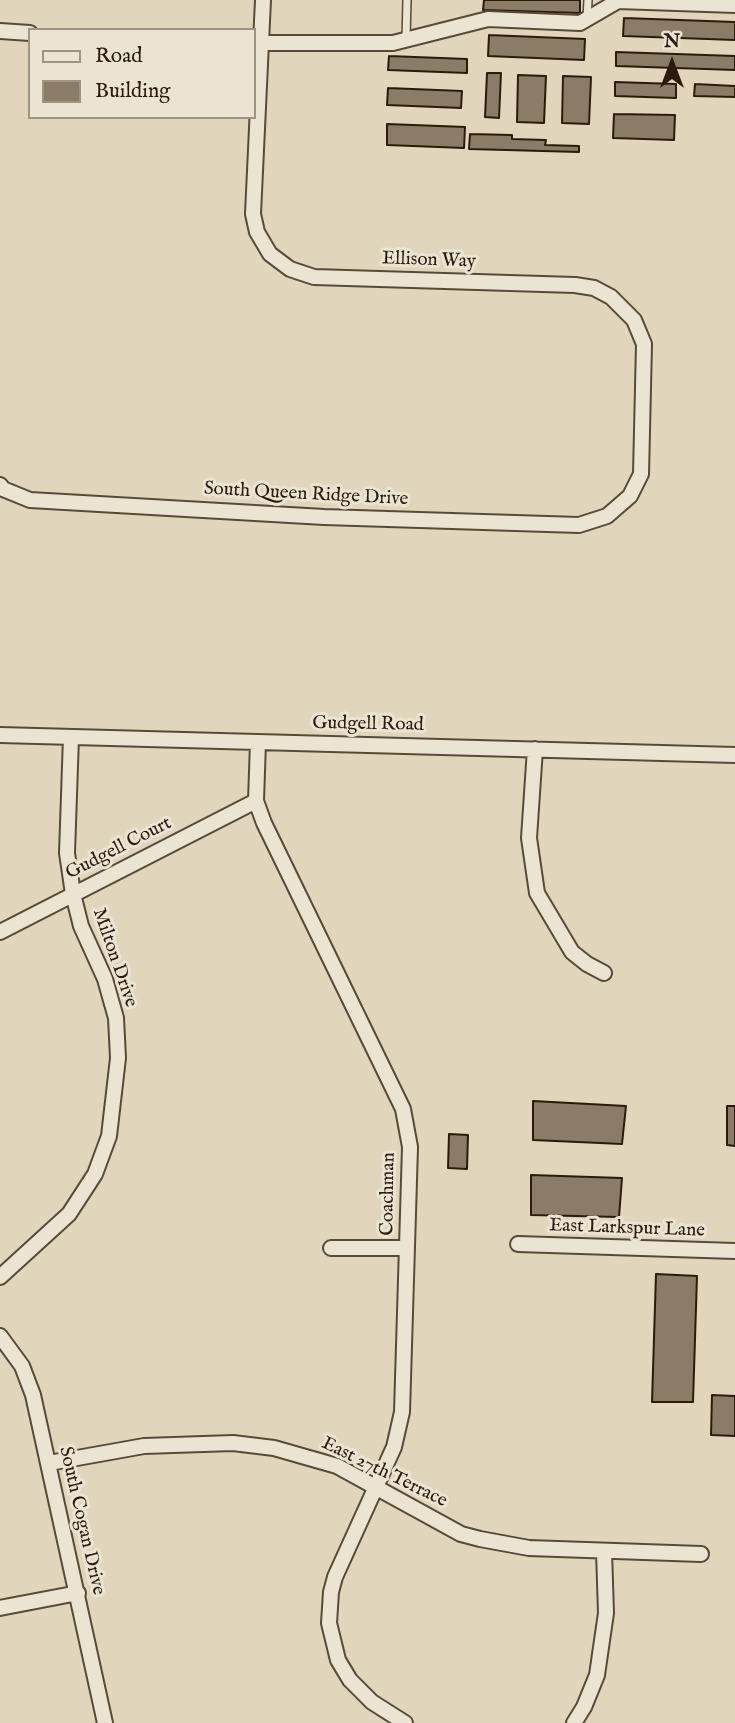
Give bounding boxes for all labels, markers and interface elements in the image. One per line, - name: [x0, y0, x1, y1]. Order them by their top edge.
- legend: [28, 28, 256, 119]
- north arrow: [637, 28, 707, 98]
- text: N: [664, 30, 680, 54]
- text: Road: [95, 43, 142, 70]
- text: Building: [95, 78, 170, 105]
- street label: Ellison Way: [382, 248, 476, 274]
- street label: South Queen Ridge Drive: [203, 478, 409, 512]
- street label: Gudgell Road: [312, 713, 424, 737]
- street label: Gudgell Court: [62, 813, 176, 885]
- street label: Milton Drive: [86, 905, 142, 1011]
- street label: Coachman: [377, 1152, 401, 1236]
- street label: East Larkspur Lane: [549, 1215, 705, 1243]
- street label: East 27th Terrace: [317, 1433, 451, 1513]
- street label: South Cogan Drive: [53, 1445, 109, 1597]

